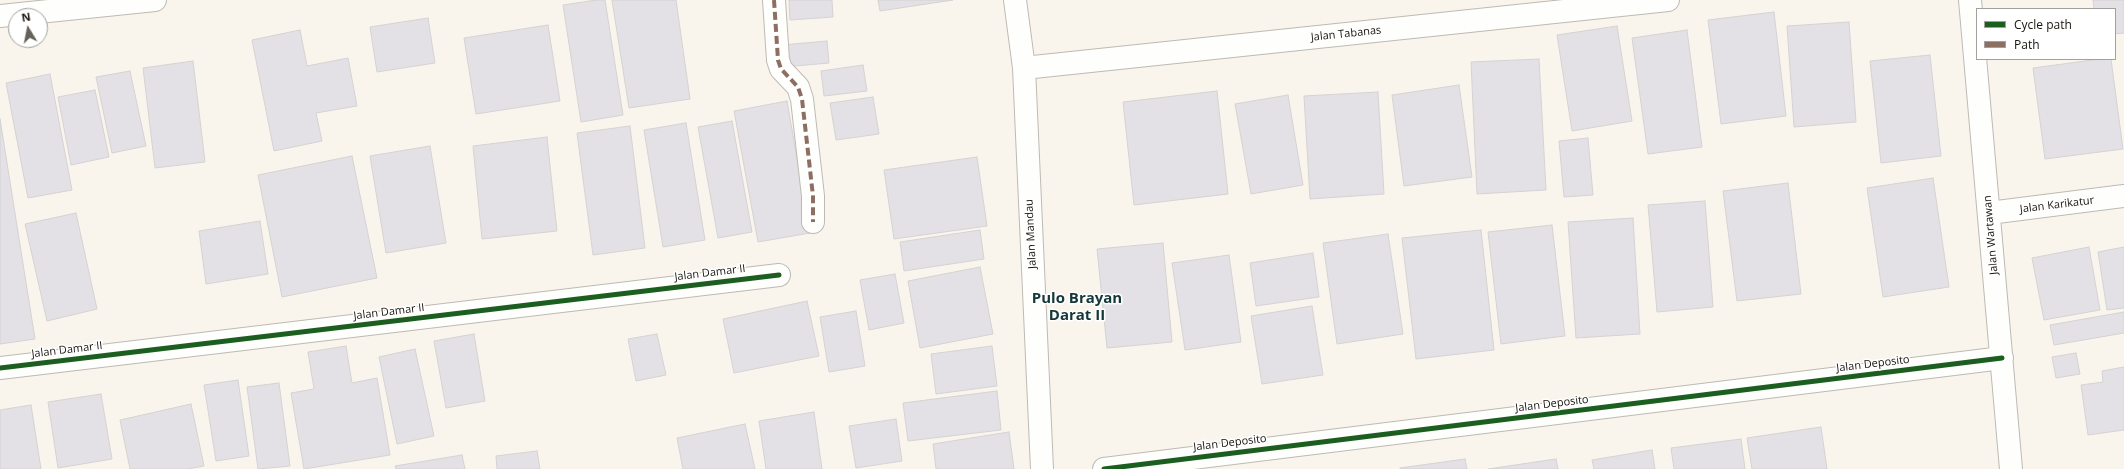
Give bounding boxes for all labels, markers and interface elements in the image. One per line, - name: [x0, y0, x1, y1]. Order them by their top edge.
- north arrow: [8, 8, 48, 48]
- legend: [1976, 8, 2116, 60]
- text: N: [20, 9, 32, 25]
- text: Cycle path: [2014, 16, 2072, 33]
- street label: Jalan Tabanas: [1310, 24, 1382, 44]
- text: Path: [2014, 36, 2040, 53]
- street label: Jalan Karikatur: [2019, 194, 2095, 216]
- street label: Jalan Wartawan: [1981, 195, 2001, 275]
- street label: Jalan Mandau: [1023, 199, 1039, 269]
- street label: Jalan Damar II: [674, 262, 746, 284]
- district label: Pulo Brayan Darat II: [1032, 290, 1122, 325]
- street label: Jalan Damar II: [353, 301, 425, 323]
- street label: Jalan Damar II: [31, 339, 103, 361]
- street label: Jalan Deposito: [1836, 353, 1910, 375]
- street label: Jalan Deposito: [1515, 393, 1589, 415]
- street label: Jalan Deposito: [1193, 432, 1267, 454]

